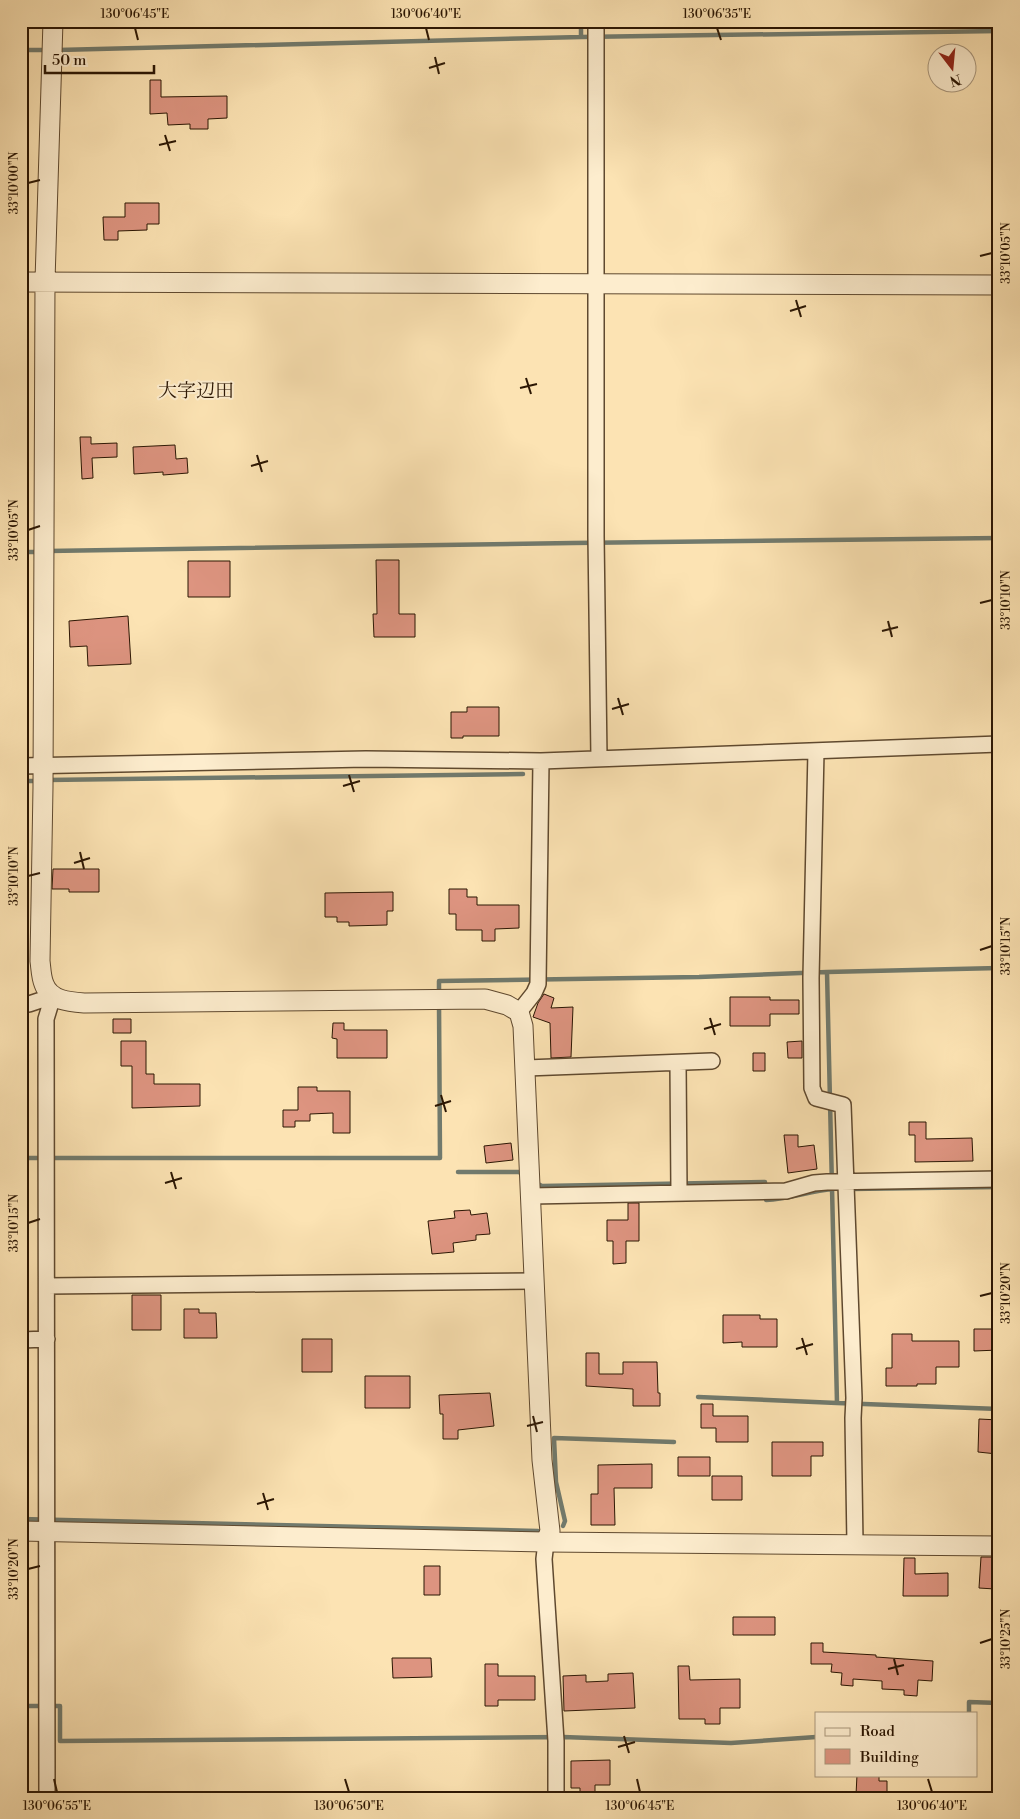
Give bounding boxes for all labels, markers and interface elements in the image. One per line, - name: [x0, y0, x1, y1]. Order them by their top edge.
- text: 130°06'45"E: [101, 7, 169, 22]
- text: 130°06'40"E: [391, 7, 461, 22]
- text: 130°06'35"E: [683, 7, 751, 22]
- scale bar: [45, 42, 154, 74]
- north arrow: [928, 42, 978, 92]
- text: 50 m: [52, 51, 86, 70]
- text: N: [948, 69, 963, 90]
- text: 33°10'00"N: [7, 152, 22, 214]
- text: 33°10'05"N: [999, 222, 1014, 284]
- district label: 大字辺田: [158, 379, 234, 403]
- text: 33°10'05"N: [7, 499, 22, 561]
- text: 33°10'10"N: [999, 570, 1014, 630]
- text: 33°10'10"N: [7, 846, 22, 906]
- text: 33°10'15"N: [999, 917, 1014, 975]
- text: 33°10'15"N: [7, 1194, 22, 1252]
- text: 33°10'20"N: [999, 1262, 1014, 1324]
- text: 33°10'20"N: [7, 1538, 22, 1600]
- text: 33°10'25"N: [999, 1609, 1014, 1669]
- legend: [815, 1712, 978, 1776]
- text: Road: [860, 1722, 895, 1741]
- text: Building: [859, 1748, 919, 1767]
- text: 130°06'55"E: [23, 1799, 91, 1814]
- text: 130°06'50"E: [314, 1799, 384, 1814]
- text: 130°06'45"E: [606, 1799, 674, 1814]
- text: 130°06'40"E: [897, 1799, 967, 1814]

